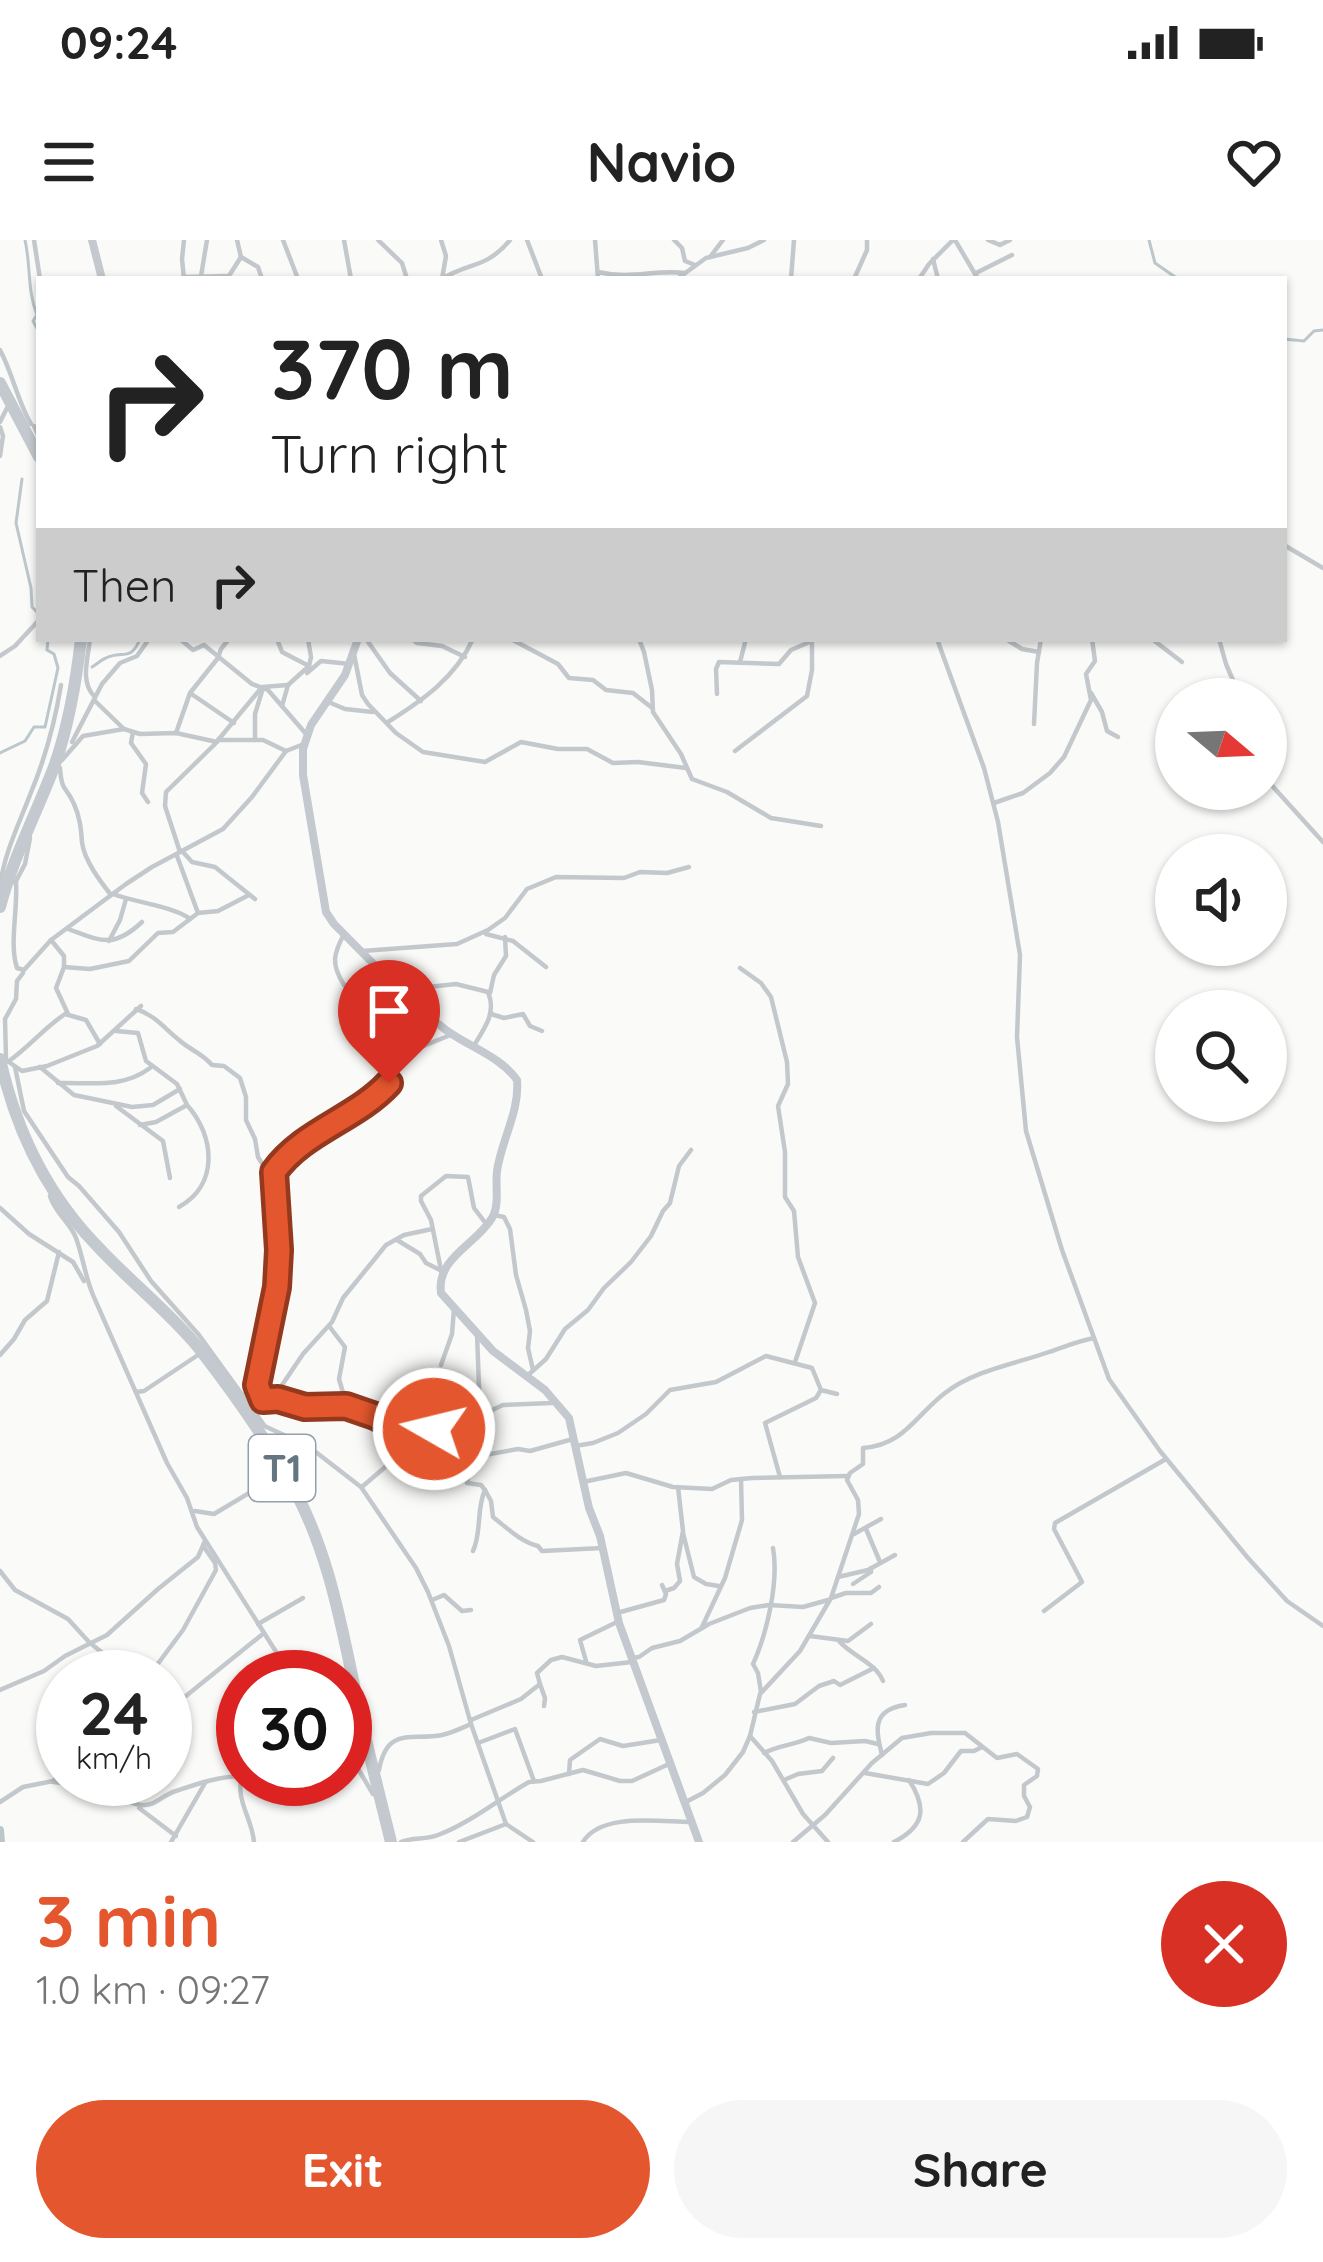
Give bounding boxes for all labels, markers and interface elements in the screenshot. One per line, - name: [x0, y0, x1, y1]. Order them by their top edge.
- text: 09:24: [60, 14, 178, 70]
- text: Navio: [587, 128, 736, 196]
- icon: menu: [36, 129, 102, 195]
- icon: heart: [1221, 129, 1287, 195]
- text: 370 m: [270, 315, 514, 420]
- icon: right: [72, 324, 228, 480]
- text: Turn right: [270, 419, 509, 487]
- icon: right: [200, 552, 266, 618]
- text: Then: [72, 557, 176, 613]
- north arrow: [1155, 678, 1287, 810]
- map controls: [1155, 678, 1287, 1122]
- button: sound: [1155, 834, 1287, 966]
- pin: [338, 960, 440, 1083]
- icon: arrive: [356, 978, 422, 1044]
- button: search: [1155, 990, 1287, 1122]
- position arrow: [371, 1366, 497, 1492]
- road number: T1: [249, 1435, 315, 1501]
- speed limit sign: 30: [216, 1650, 372, 1806]
- text: 24: [79, 1675, 149, 1750]
- text: km/h: [76, 1739, 152, 1777]
- text: 3 min: [36, 1875, 221, 1965]
- button: close: [1161, 1881, 1287, 2007]
- text: 1.0 km · 09:27: [36, 1965, 270, 2014]
- button: Exit: [36, 2100, 650, 2238]
- button: Share: [674, 2100, 1287, 2238]

